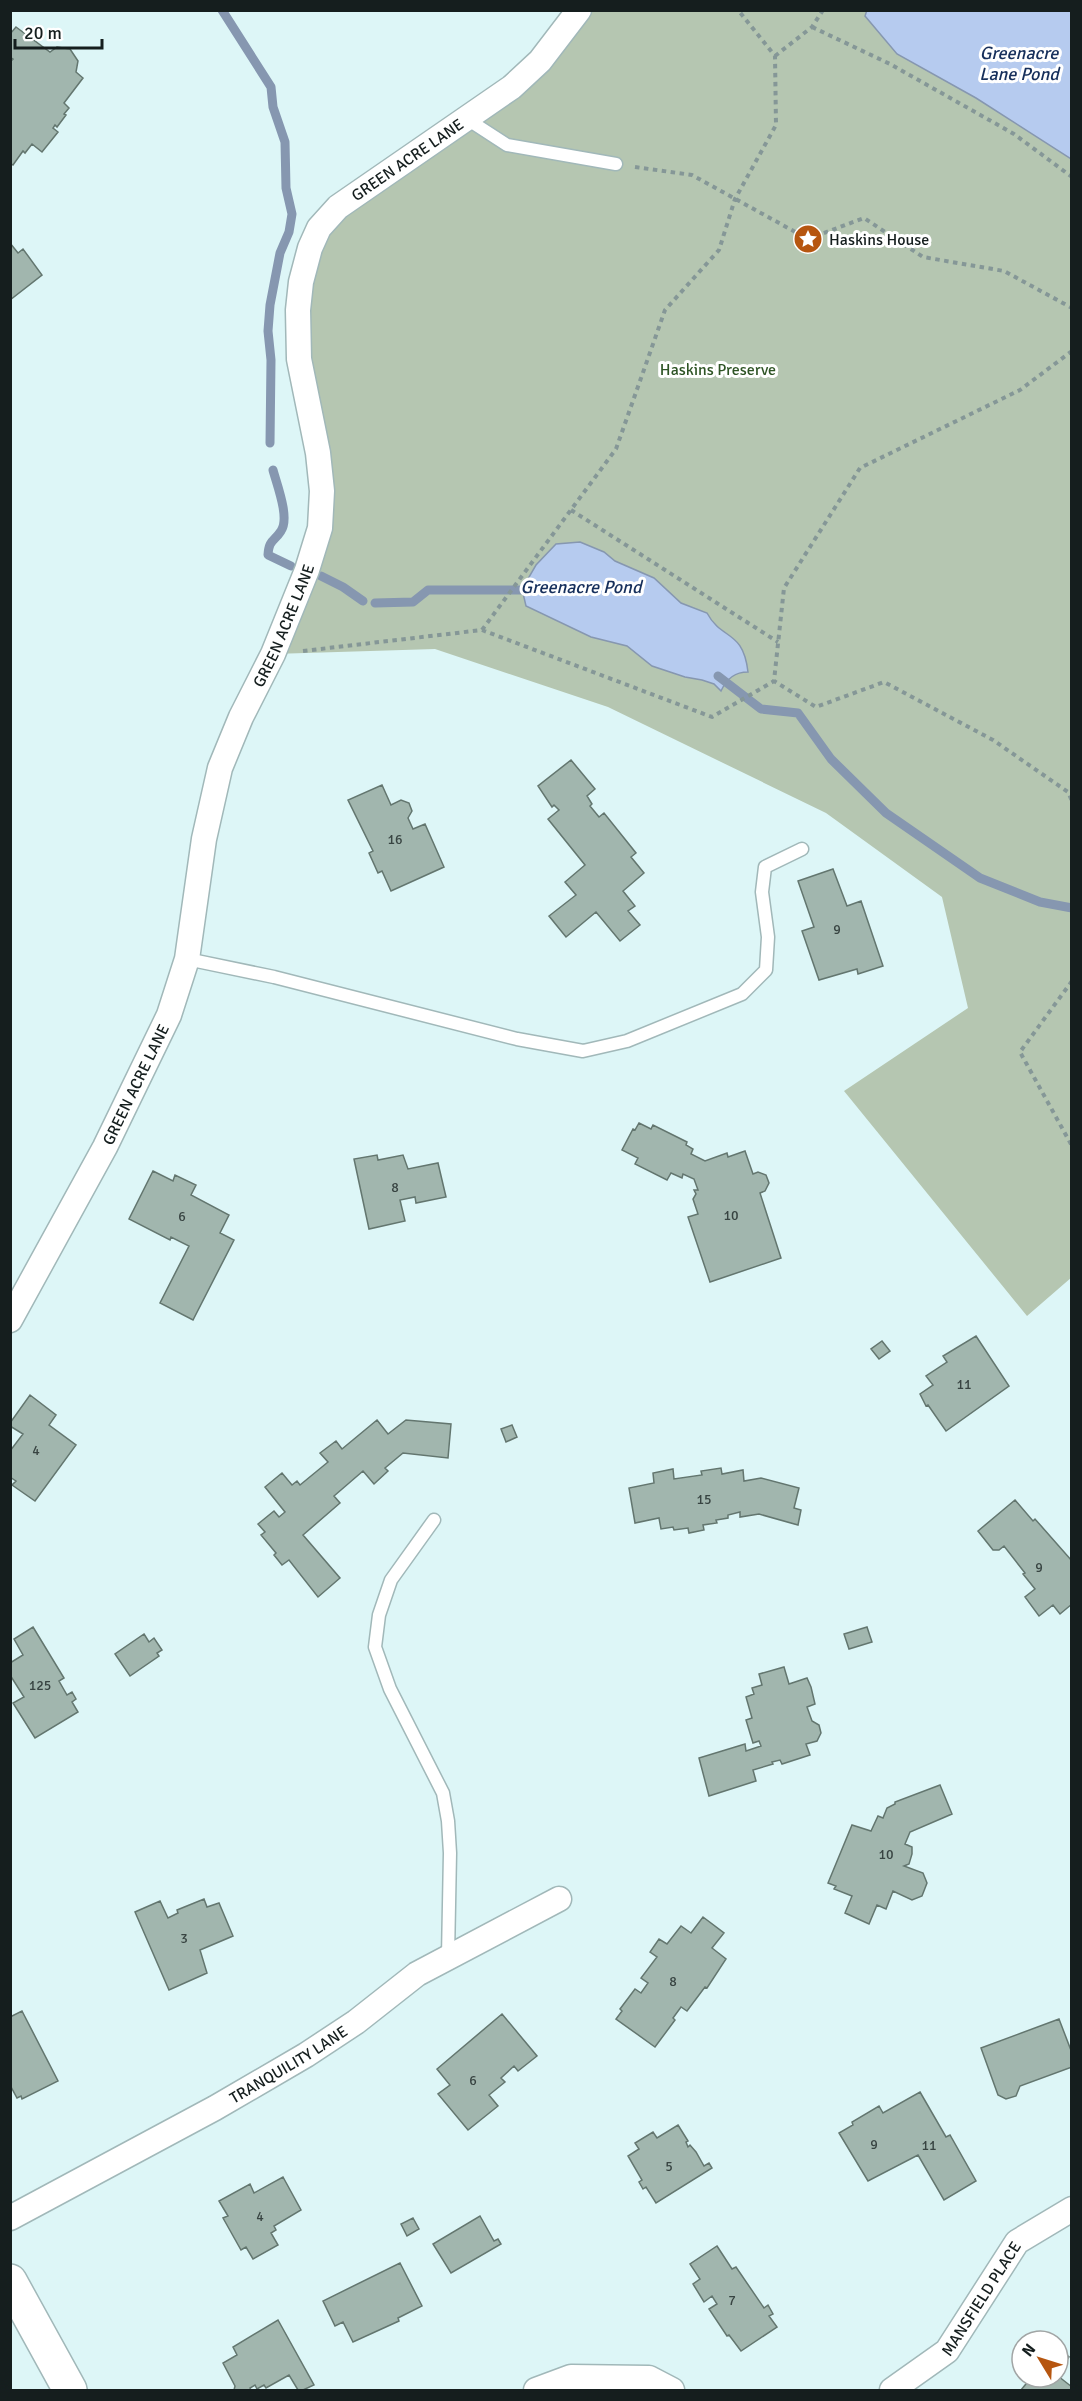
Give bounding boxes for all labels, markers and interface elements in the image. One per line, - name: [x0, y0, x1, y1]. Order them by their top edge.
- scale bar: [15, 12, 102, 50]
- text: 20 m: [24, 22, 62, 44]
- water label: Greenacre Lane Pond: [979, 42, 1061, 85]
- street label: GREEN ACRE LANE: [348, 114, 468, 206]
- place icon: Haskins House: [792, 223, 824, 255]
- place label: Haskins House: [829, 230, 929, 250]
- park label: Haskins Preserve: [660, 360, 776, 380]
- street label: GREEN ACRE LANE: [249, 562, 319, 691]
- water label: Greenacre Pond: [521, 576, 644, 598]
- house number: 16: [387, 831, 403, 848]
- house number: 9: [833, 921, 841, 938]
- street label: GREEN ACRE LANE: [99, 1021, 174, 1148]
- house number: 8: [391, 1179, 399, 1196]
- house number: 10: [723, 1207, 739, 1224]
- house number: 6: [178, 1208, 186, 1225]
- house number: 11: [956, 1376, 972, 1393]
- house number: 4: [32, 1442, 40, 1459]
- house number: 15: [696, 1491, 712, 1508]
- house number: 9: [1035, 1559, 1043, 1576]
- house number: 125: [29, 1677, 51, 1694]
- house number: 10: [878, 1846, 894, 1863]
- house number: 3: [180, 1930, 188, 1947]
- house number: 8: [669, 1973, 677, 1990]
- street label: TRANQUILITY LANE: [226, 2021, 351, 2108]
- house number: 6: [469, 2072, 477, 2089]
- house number: 9: [870, 2136, 878, 2153]
- house number: 11: [921, 2137, 937, 2154]
- house number: 5: [665, 2158, 673, 2175]
- house number: 4: [256, 2208, 264, 2225]
- street label: MANSFIELD PLACE: [937, 2238, 1026, 2360]
- house number: 7: [728, 2292, 736, 2309]
- north arrow: [1010, 2329, 1070, 2389]
- text: N: [1018, 2340, 1040, 2361]

